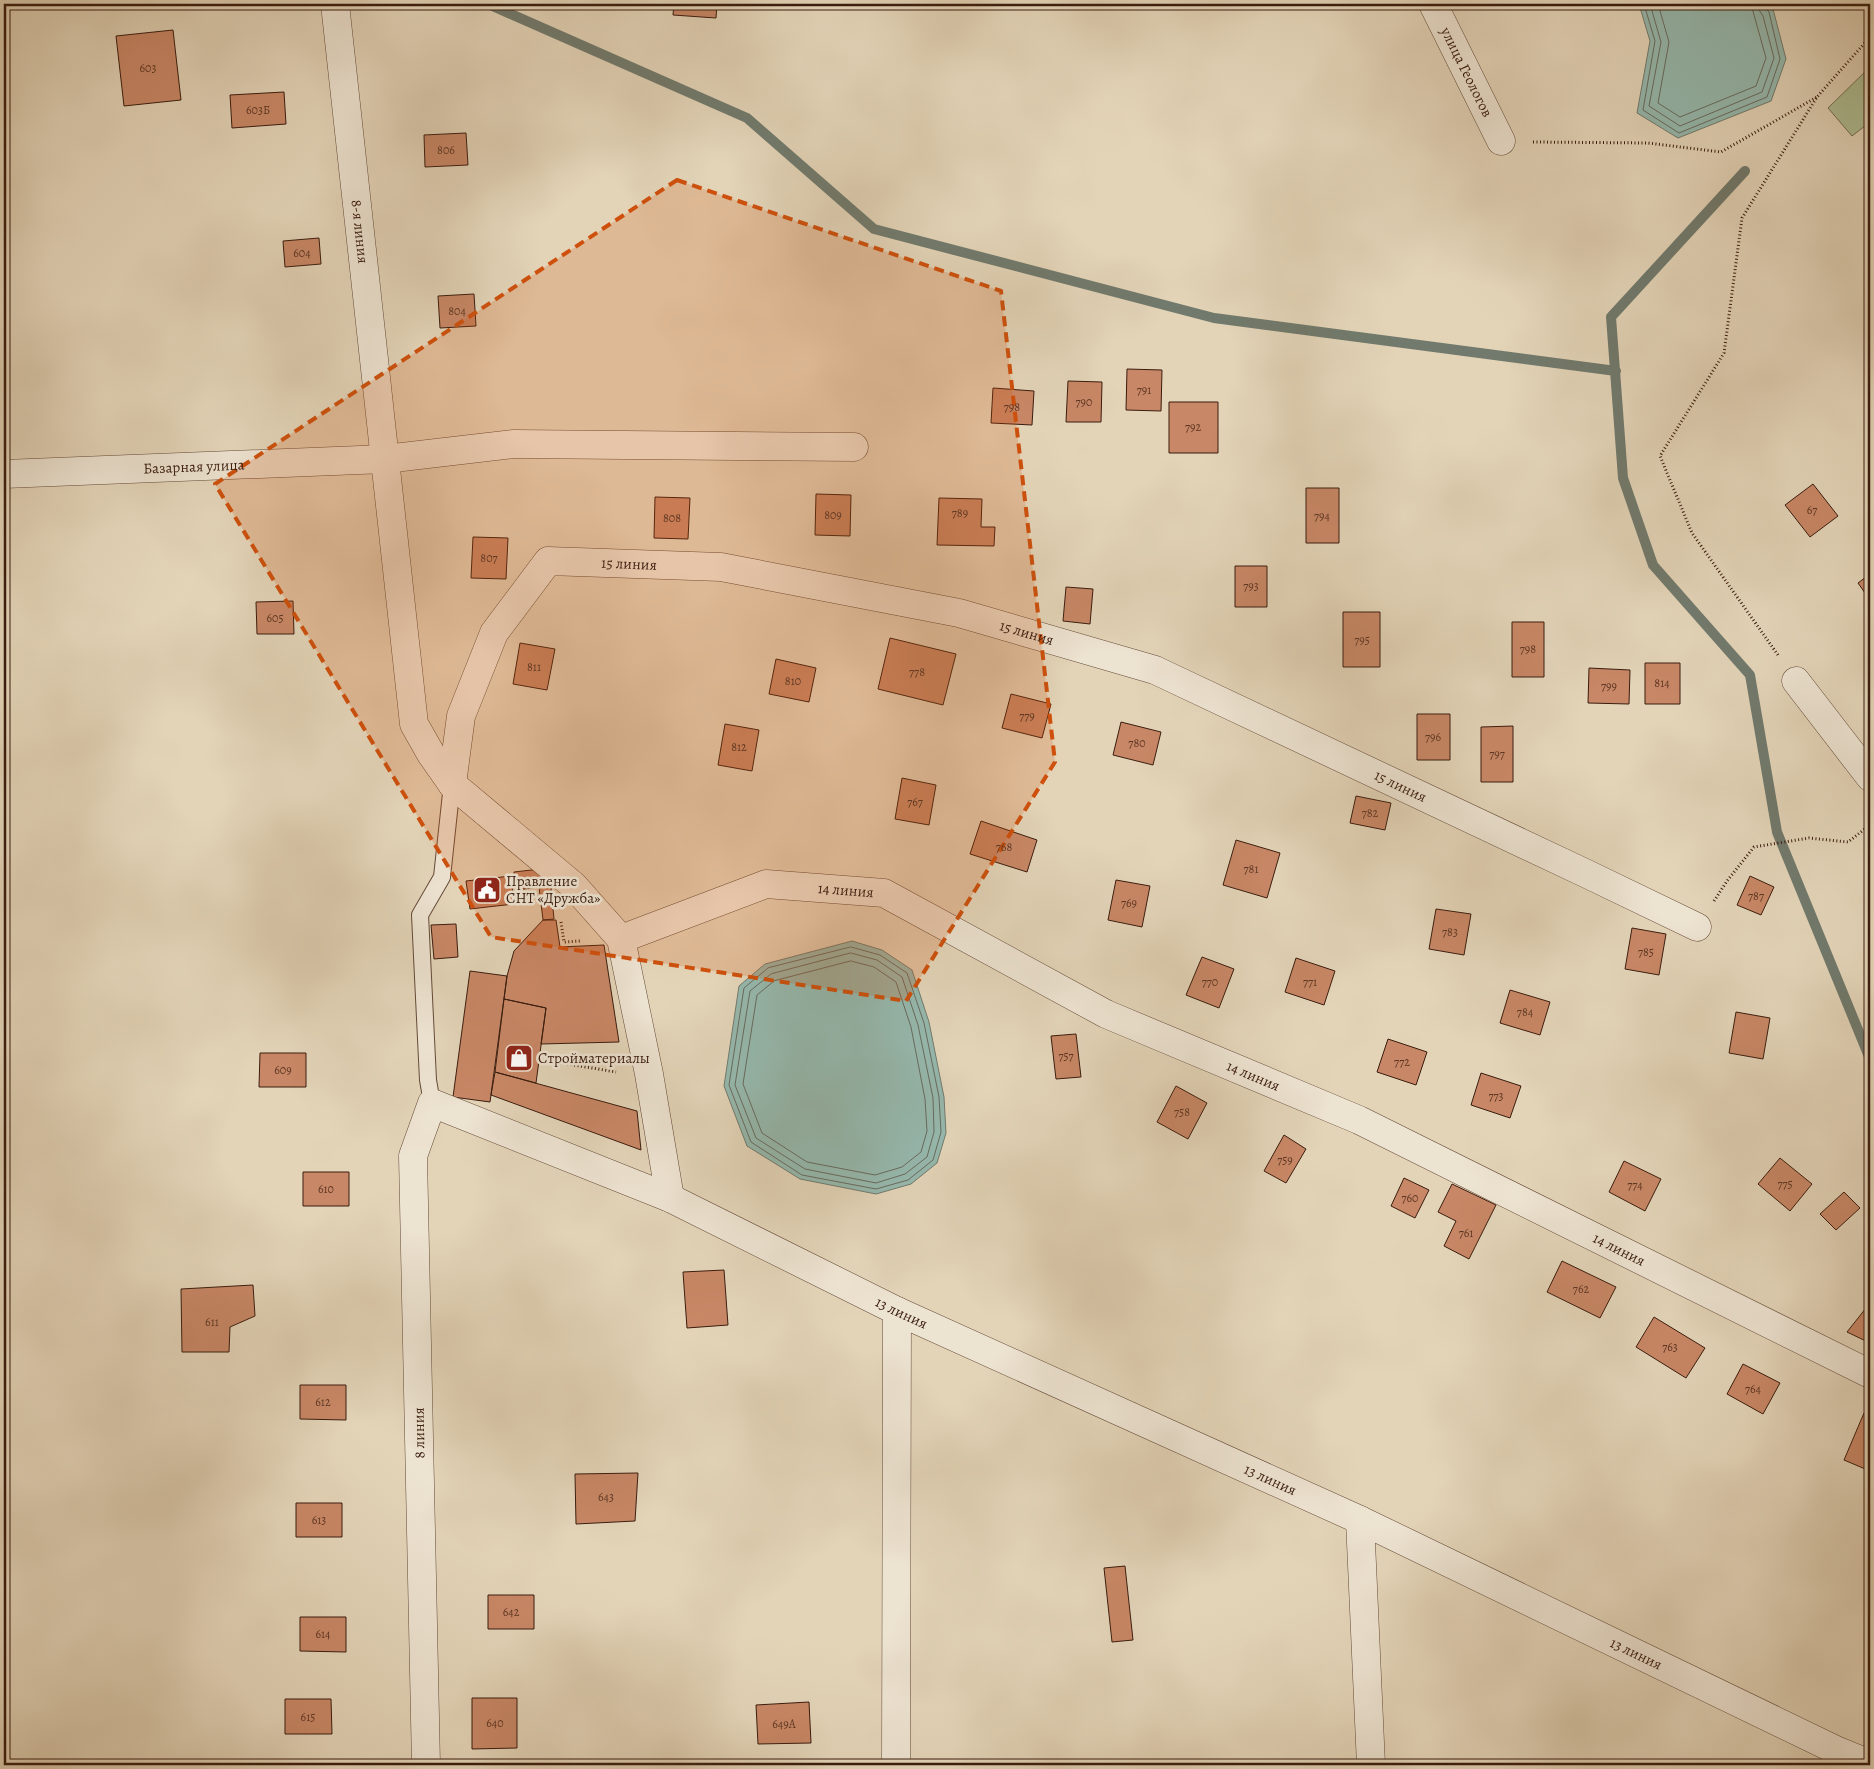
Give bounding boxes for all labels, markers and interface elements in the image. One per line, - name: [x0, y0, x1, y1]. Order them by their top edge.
- street label: улица Геологов: [1436, 23, 1498, 120]
- house number: 603: [140, 60, 156, 76]
- house number: 603Б: [246, 102, 270, 118]
- house number: 806: [437, 142, 455, 158]
- street label: 8-я линия: [347, 199, 373, 265]
- house number: 604: [293, 245, 311, 261]
- house number: 804: [448, 303, 466, 319]
- house number: 791: [1137, 382, 1151, 398]
- house number: 790: [1076, 394, 1092, 410]
- house number: 798: [1004, 399, 1020, 415]
- house number: 792: [1185, 419, 1201, 435]
- street label: Базарная улица: [143, 455, 245, 479]
- house number: 67: [1807, 502, 1818, 518]
- house number: 789: [952, 505, 968, 521]
- house number: 809: [824, 507, 842, 523]
- house number: 794: [1314, 508, 1331, 524]
- house number: 808: [663, 510, 681, 526]
- house number: 807: [480, 550, 499, 566]
- street label: 15 линия: [601, 553, 657, 575]
- house number: 793: [1243, 578, 1259, 594]
- house number: 605: [266, 610, 284, 626]
- street label: 15 линия: [997, 615, 1056, 650]
- house number: 795: [1354, 632, 1370, 648]
- house number: 798: [1520, 641, 1536, 657]
- house number: 811: [527, 659, 541, 675]
- house number: 778: [909, 664, 925, 680]
- house number: 810: [785, 673, 801, 689]
- house number: 814: [1654, 675, 1670, 691]
- house number: 799: [1601, 678, 1617, 694]
- house number: 779: [1019, 708, 1035, 724]
- house number: 796: [1425, 729, 1441, 745]
- house number: 780: [1128, 735, 1146, 751]
- house number: 812: [731, 739, 747, 755]
- house number: 797: [1489, 746, 1506, 762]
- street label: 15 линия: [1371, 765, 1430, 807]
- house number: 767: [907, 794, 924, 810]
- house number: 782: [1362, 805, 1379, 821]
- house number: 768: [996, 839, 1012, 855]
- house number: 781: [1244, 861, 1258, 877]
- place label: Правление СНТ «Дружба»: [506, 871, 601, 908]
- public building icon: Правление СНТ «Дружба»: [472, 875, 502, 905]
- street label: 14 линия: [817, 878, 874, 902]
- house number: 787: [1748, 888, 1765, 904]
- house number: 769: [1121, 895, 1137, 911]
- house number: 783: [1442, 924, 1458, 940]
- house number: 785: [1638, 944, 1654, 960]
- house number: 770: [1202, 974, 1218, 990]
- house number: 771: [1303, 974, 1317, 990]
- house number: 784: [1517, 1004, 1534, 1020]
- shop icon: Стройматериалы: [504, 1043, 534, 1073]
- place label: Стройматериалы: [538, 1048, 650, 1068]
- house number: 757: [1058, 1048, 1075, 1064]
- house number: 772: [1394, 1054, 1410, 1070]
- street label: 14 линия: [1224, 1056, 1283, 1096]
- house number: 609: [274, 1062, 292, 1078]
- house number: 773: [1488, 1088, 1504, 1104]
- house number: 758: [1174, 1104, 1190, 1120]
- house number: 759: [1277, 1152, 1293, 1168]
- house number: 775: [1777, 1176, 1793, 1192]
- house number: 774: [1627, 1177, 1643, 1193]
- house number: 610: [318, 1181, 334, 1197]
- house number: 760: [1402, 1190, 1418, 1206]
- house number: 761: [1459, 1225, 1473, 1241]
- street label: 14 линия: [1590, 1228, 1649, 1271]
- house number: 762: [1573, 1281, 1589, 1297]
- street label: 13 линия: [872, 1292, 931, 1333]
- house number: 611: [205, 1314, 219, 1330]
- house number: 763: [1662, 1339, 1678, 1355]
- house number: 764: [1745, 1381, 1762, 1397]
- house number: 612: [315, 1394, 331, 1410]
- street label: 8 линия: [409, 1407, 429, 1459]
- street label: 13 линия: [1241, 1459, 1300, 1500]
- house number: 643: [598, 1489, 614, 1505]
- house number: 613: [312, 1512, 326, 1528]
- house number: 642: [503, 1604, 520, 1620]
- house number: 614: [315, 1626, 331, 1642]
- street label: 13 линия: [1607, 1632, 1665, 1675]
- house number: 615: [301, 1709, 315, 1725]
- house number: 640: [486, 1715, 504, 1731]
- house number: 649А: [772, 1716, 797, 1732]

